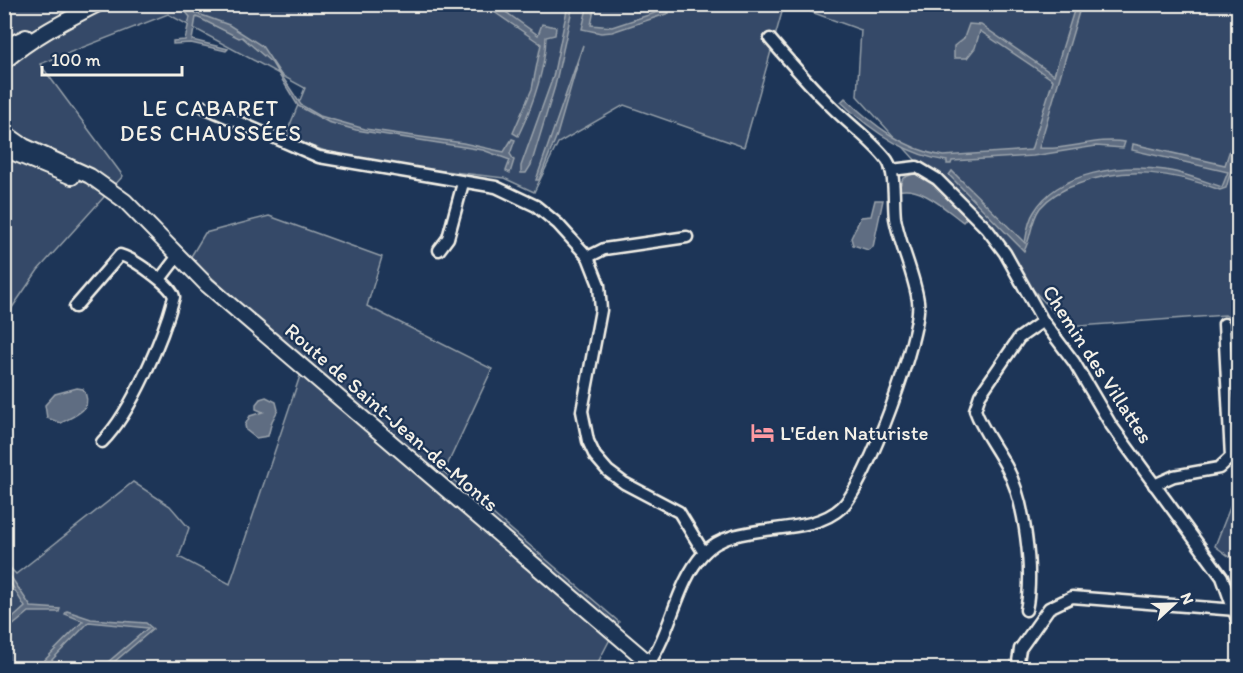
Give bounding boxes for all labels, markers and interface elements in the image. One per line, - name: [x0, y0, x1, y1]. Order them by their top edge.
- scale bar: [42, 39, 182, 77]
- text: 100 m: [51, 49, 101, 71]
- district label: LE CABARET DES CHAUSSÉES: [120, 95, 302, 147]
- street label: Chemin des Villattes: [1037, 280, 1159, 448]
- street label: Route de Saint-Jean-de-Monts: [280, 317, 504, 517]
- hotel icon: L'Eden Naturiste: [749, 419, 775, 445]
- place label: L'Eden Naturiste: [780, 420, 929, 445]
- north arrow: [1144, 574, 1204, 634]
- text: N: [1177, 590, 1198, 607]

